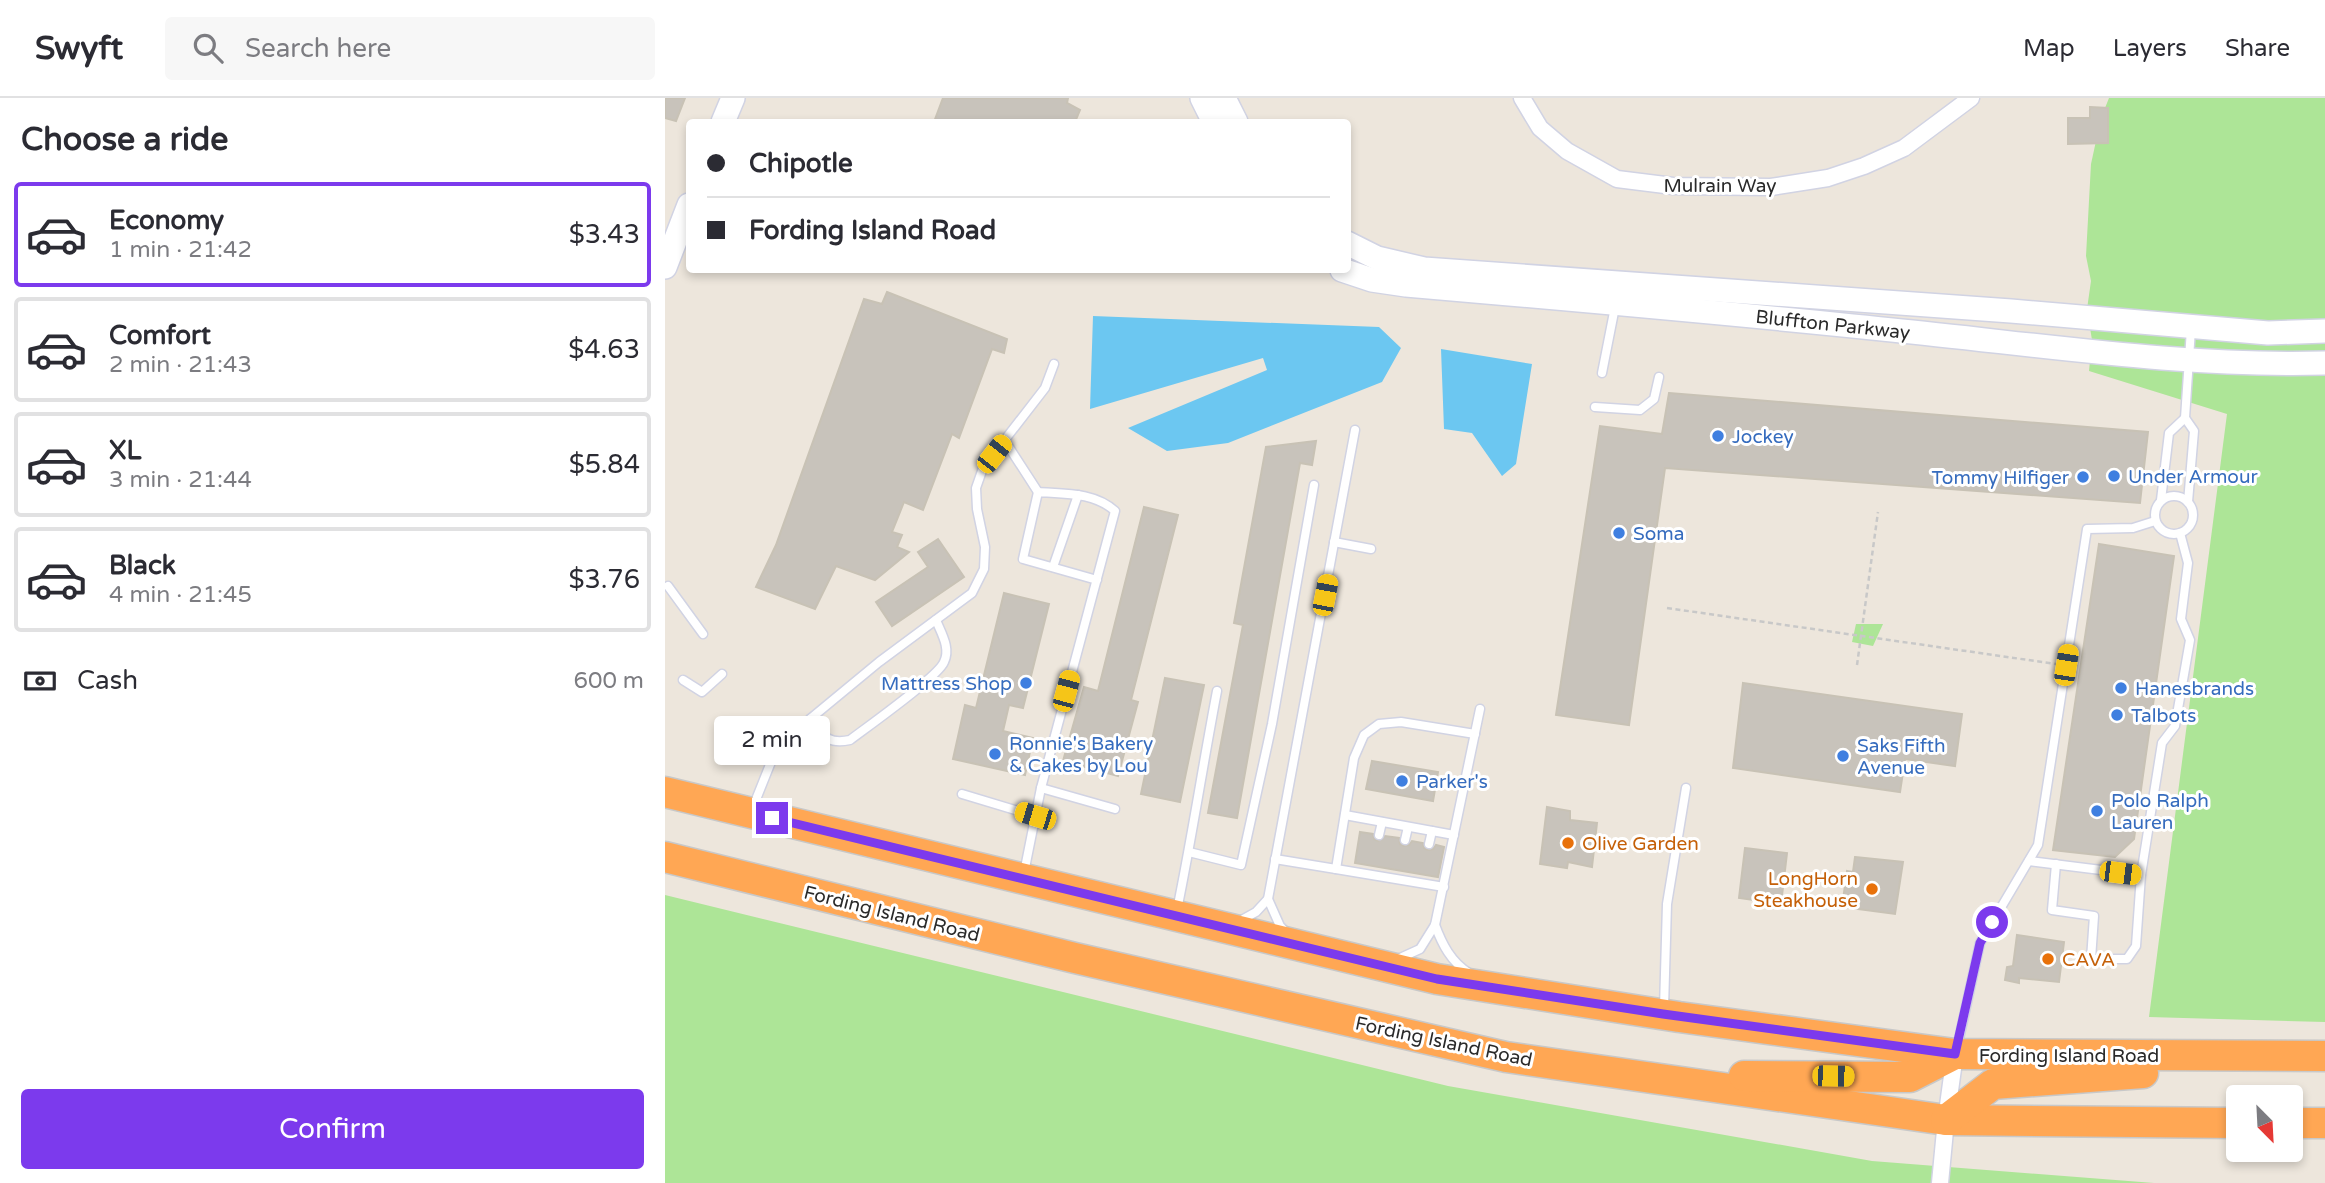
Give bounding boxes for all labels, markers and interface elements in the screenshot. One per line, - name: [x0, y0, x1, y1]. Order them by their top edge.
- search box: [165, 17, 655, 80]
- text: Swyft: [35, 29, 123, 68]
- icon: search: [189, 29, 227, 67]
- text: Search here: [245, 33, 391, 64]
- text: Map: [2023, 34, 2075, 63]
- text: Layers: [2113, 34, 2187, 63]
- text: Share: [2225, 34, 2290, 63]
- text: Choose a ride: [21, 121, 228, 159]
- text: Chipotle: [749, 148, 853, 179]
- street label: Mulrain Way: [1664, 175, 1776, 197]
- icon: car: [25, 203, 88, 266]
- text: Economy: [109, 205, 224, 236]
- text: Fording Island Road: [749, 215, 996, 246]
- text: $3.43: [569, 219, 640, 250]
- text: 1 min · 21:42: [109, 236, 252, 264]
- street label: Bluffton Parkway: [1755, 306, 1911, 344]
- icon: car: [25, 318, 88, 381]
- text: Comfort: [109, 320, 211, 351]
- text: $4.63: [568, 334, 640, 365]
- text: 2 min · 21:43: [109, 351, 252, 379]
- place label: Jockey: [1732, 426, 1794, 448]
- marker: Jockey: [1710, 428, 1726, 444]
- car: [973, 431, 1016, 477]
- icon: car: [25, 433, 88, 496]
- text: XL: [109, 435, 141, 466]
- text: $5.84: [569, 449, 640, 480]
- text: 3 min · 21:44: [109, 466, 252, 494]
- place label: Under Armour: [2128, 466, 2258, 488]
- place label: Tommy Hilfiger: [1931, 467, 2070, 489]
- marker: Under Armour: [2106, 468, 2122, 484]
- marker: Tommy Hilfiger: [2075, 469, 2091, 485]
- place label: Soma: [1633, 523, 1684, 545]
- marker: Soma: [1611, 525, 1627, 541]
- icon: car: [25, 548, 88, 611]
- text: Black: [109, 550, 176, 581]
- text: $3.76: [568, 564, 640, 595]
- car: [1311, 572, 1340, 618]
- text: 4 min · 21:45: [109, 581, 252, 609]
- car: [2053, 643, 2080, 687]
- icon: cash: [21, 662, 59, 700]
- text: Cash: [77, 665, 138, 696]
- text: 600 m: [574, 667, 644, 695]
- car: [1051, 668, 1082, 714]
- place label: Mattress Shop: [881, 673, 1012, 695]
- marker: Mattress Shop: [1018, 675, 1034, 691]
- place label: Hanesbrands: [2135, 678, 2254, 700]
- marker: Hanesbrands: [2113, 680, 2129, 696]
- place label: Talbots: [2131, 705, 2196, 727]
- marker: Talbots: [2109, 707, 2125, 723]
- callout: 2 min: [714, 716, 830, 766]
- text: 2 min: [741, 726, 803, 754]
- place label: Ronnie's Bakery & Cakes by Lou: [1009, 733, 1153, 777]
- place label: Saks Fifth Avenue: [1857, 735, 1946, 779]
- marker: Ronnie's Bakery & Cakes by Lou: [987, 746, 1003, 762]
- marker: Saks Fifth Avenue: [1835, 748, 1851, 764]
- place label: Parker's: [1416, 771, 1488, 793]
- marker: Parker's: [1394, 773, 1410, 789]
- place label: Polo Ralph Lauren: [2111, 790, 2209, 834]
- car: [1012, 800, 1059, 832]
- route end: [756, 802, 788, 834]
- marker: Polo Ralph Lauren: [2089, 803, 2105, 819]
- place label: Olive Garden: [1582, 833, 1699, 855]
- marker: Olive Garden: [1560, 835, 1576, 851]
- car: [2098, 860, 2143, 886]
- place label: LongHorn Steakhouse: [1753, 868, 1858, 912]
- street label: Fording Island Road: [802, 881, 982, 946]
- marker: LongHorn Steakhouse: [1864, 881, 1880, 897]
- route start: [1976, 906, 2008, 938]
- place label: CAVA: [2062, 949, 2115, 971]
- marker: CAVA: [2040, 951, 2056, 967]
- street label: Fording Island Road: [1353, 1012, 1534, 1072]
- street label: Fording Island Road: [1979, 1045, 2159, 1067]
- car: [1812, 1065, 1855, 1087]
- north arrow: [2226, 1085, 2303, 1162]
- map controls: [2226, 1085, 2303, 1162]
- button: Confirm: [21, 1089, 644, 1169]

